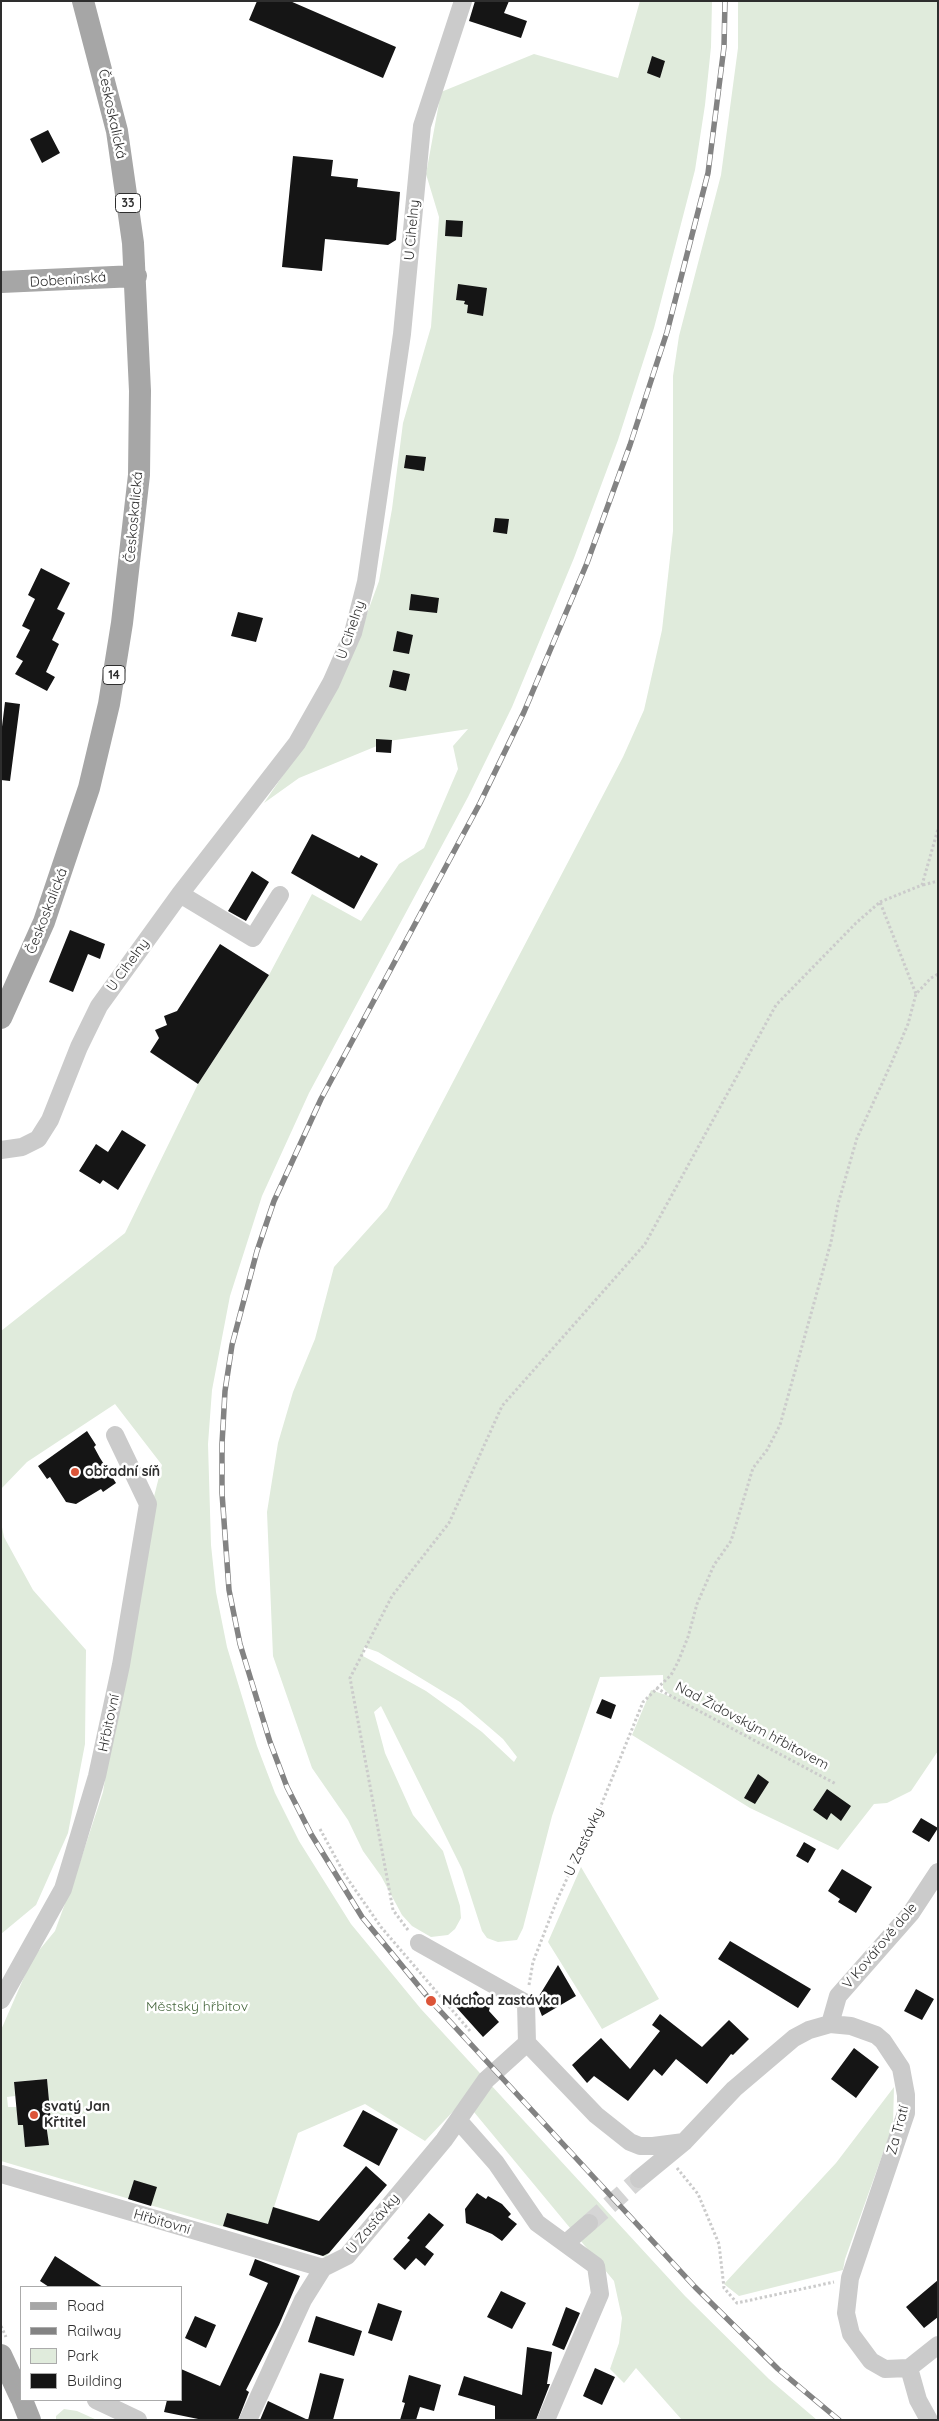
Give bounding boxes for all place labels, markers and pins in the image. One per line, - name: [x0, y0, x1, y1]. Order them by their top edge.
- place label: obřadní síň: [85, 1464, 160, 1480]
- marker: obřadní síň: [69, 1466, 81, 1478]
- place label: Náchod zastávka: [442, 1993, 559, 2009]
- marker: Náchod zastávka: [424, 1994, 438, 2008]
- place label: svatý Jan Křtitel: [44, 2099, 110, 2132]
- marker: svatý Jan Křtitel: [28, 2109, 40, 2121]

